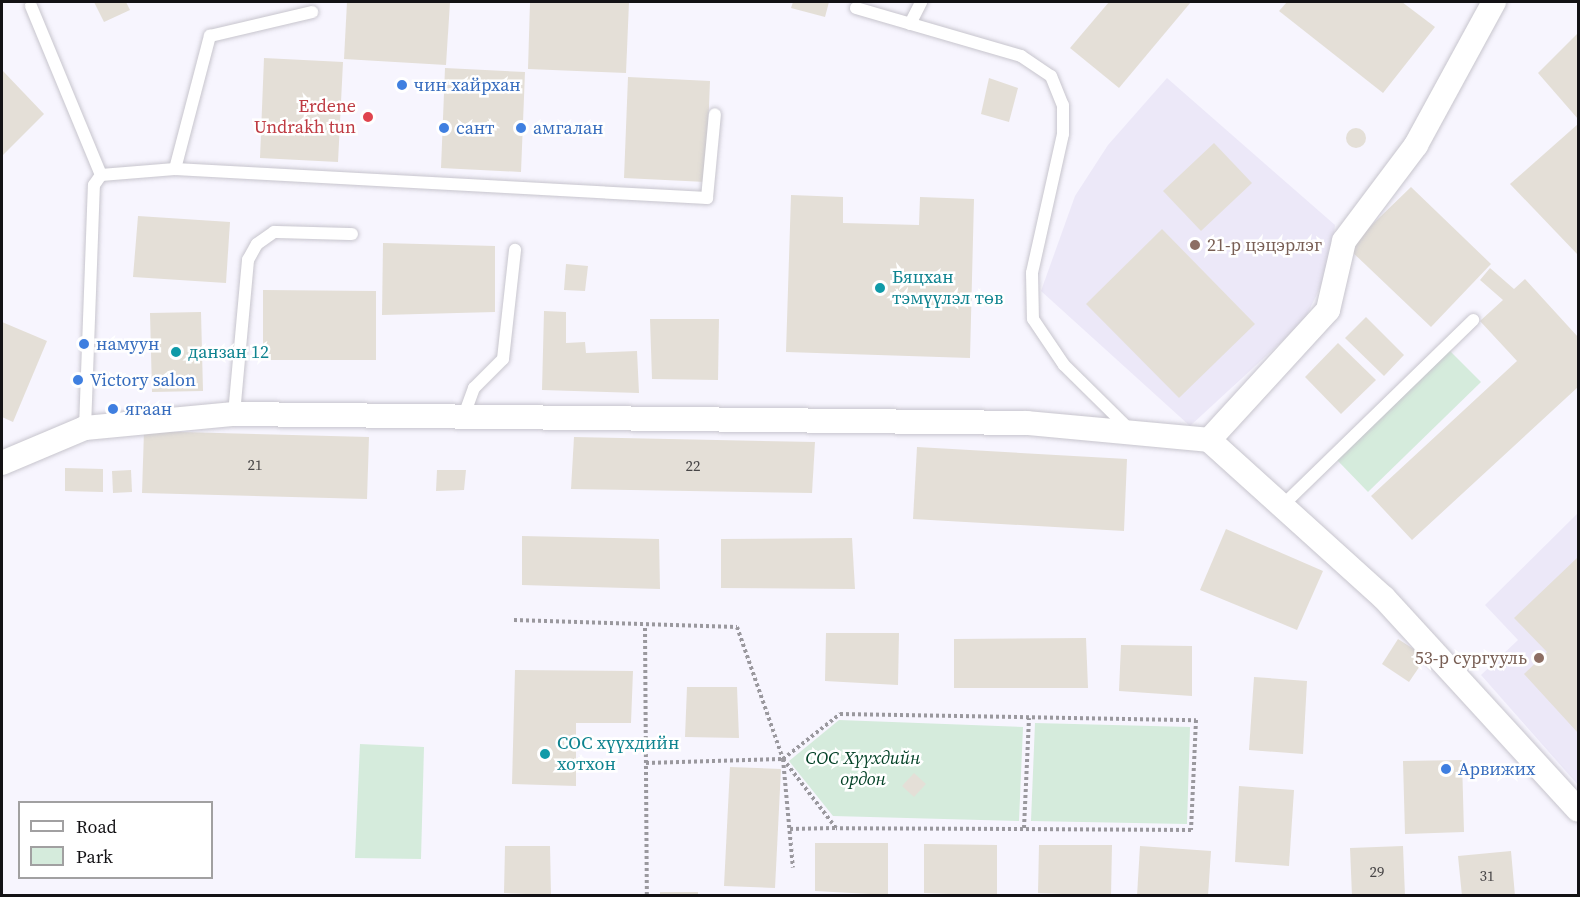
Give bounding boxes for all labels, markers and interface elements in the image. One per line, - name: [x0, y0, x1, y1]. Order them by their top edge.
- place label: чин хайрхан: [414, 74, 521, 96]
- marker: чин хайрхан: [395, 78, 409, 92]
- place label: Erdene Undrakh tun: [254, 96, 356, 138]
- marker: Erdene Undrakh tun: [361, 110, 375, 124]
- place label: сант: [456, 117, 495, 139]
- place label: амгалан: [533, 117, 603, 139]
- marker: сант: [437, 121, 451, 135]
- marker: амгалан: [514, 121, 528, 135]
- place label: 21-р цэцэрлэг: [1207, 234, 1322, 256]
- marker: 21-р цэцэрлэг: [1188, 238, 1202, 252]
- place label: Бяцхан тэмүүлэл төв: [892, 267, 1003, 310]
- marker: Бяцхан тэмүүлэл төв: [873, 281, 887, 295]
- place label: намуун: [96, 333, 159, 355]
- marker: намуун: [77, 337, 91, 351]
- place label: данзан 12: [188, 341, 269, 363]
- marker: данзан 12: [169, 345, 183, 359]
- place label: Victory salon: [90, 369, 196, 391]
- marker: Victory salon: [71, 373, 85, 387]
- place label: ягаан: [125, 398, 172, 420]
- marker: ягаан: [106, 402, 120, 416]
- house number: 21: [248, 456, 262, 474]
- house number: 22: [686, 457, 700, 475]
- place label: 53-р сургууль: [1415, 647, 1527, 669]
- marker: 53-р сургууль: [1532, 651, 1546, 665]
- place label: СОС хүүхдийн хотхон: [557, 733, 679, 776]
- marker: СОС хүүхдийн хотхон: [538, 747, 552, 761]
- park label: СОС Хүүхдийн ордон: [806, 748, 920, 790]
- place label: Арвижих: [1458, 758, 1536, 780]
- marker: Арвижих: [1439, 762, 1453, 776]
- legend: [18, 801, 213, 879]
- text: Road: [76, 814, 117, 839]
- text: Park: [76, 844, 113, 869]
- house number: 29: [1370, 863, 1384, 881]
- house number: 31: [1480, 867, 1494, 885]

